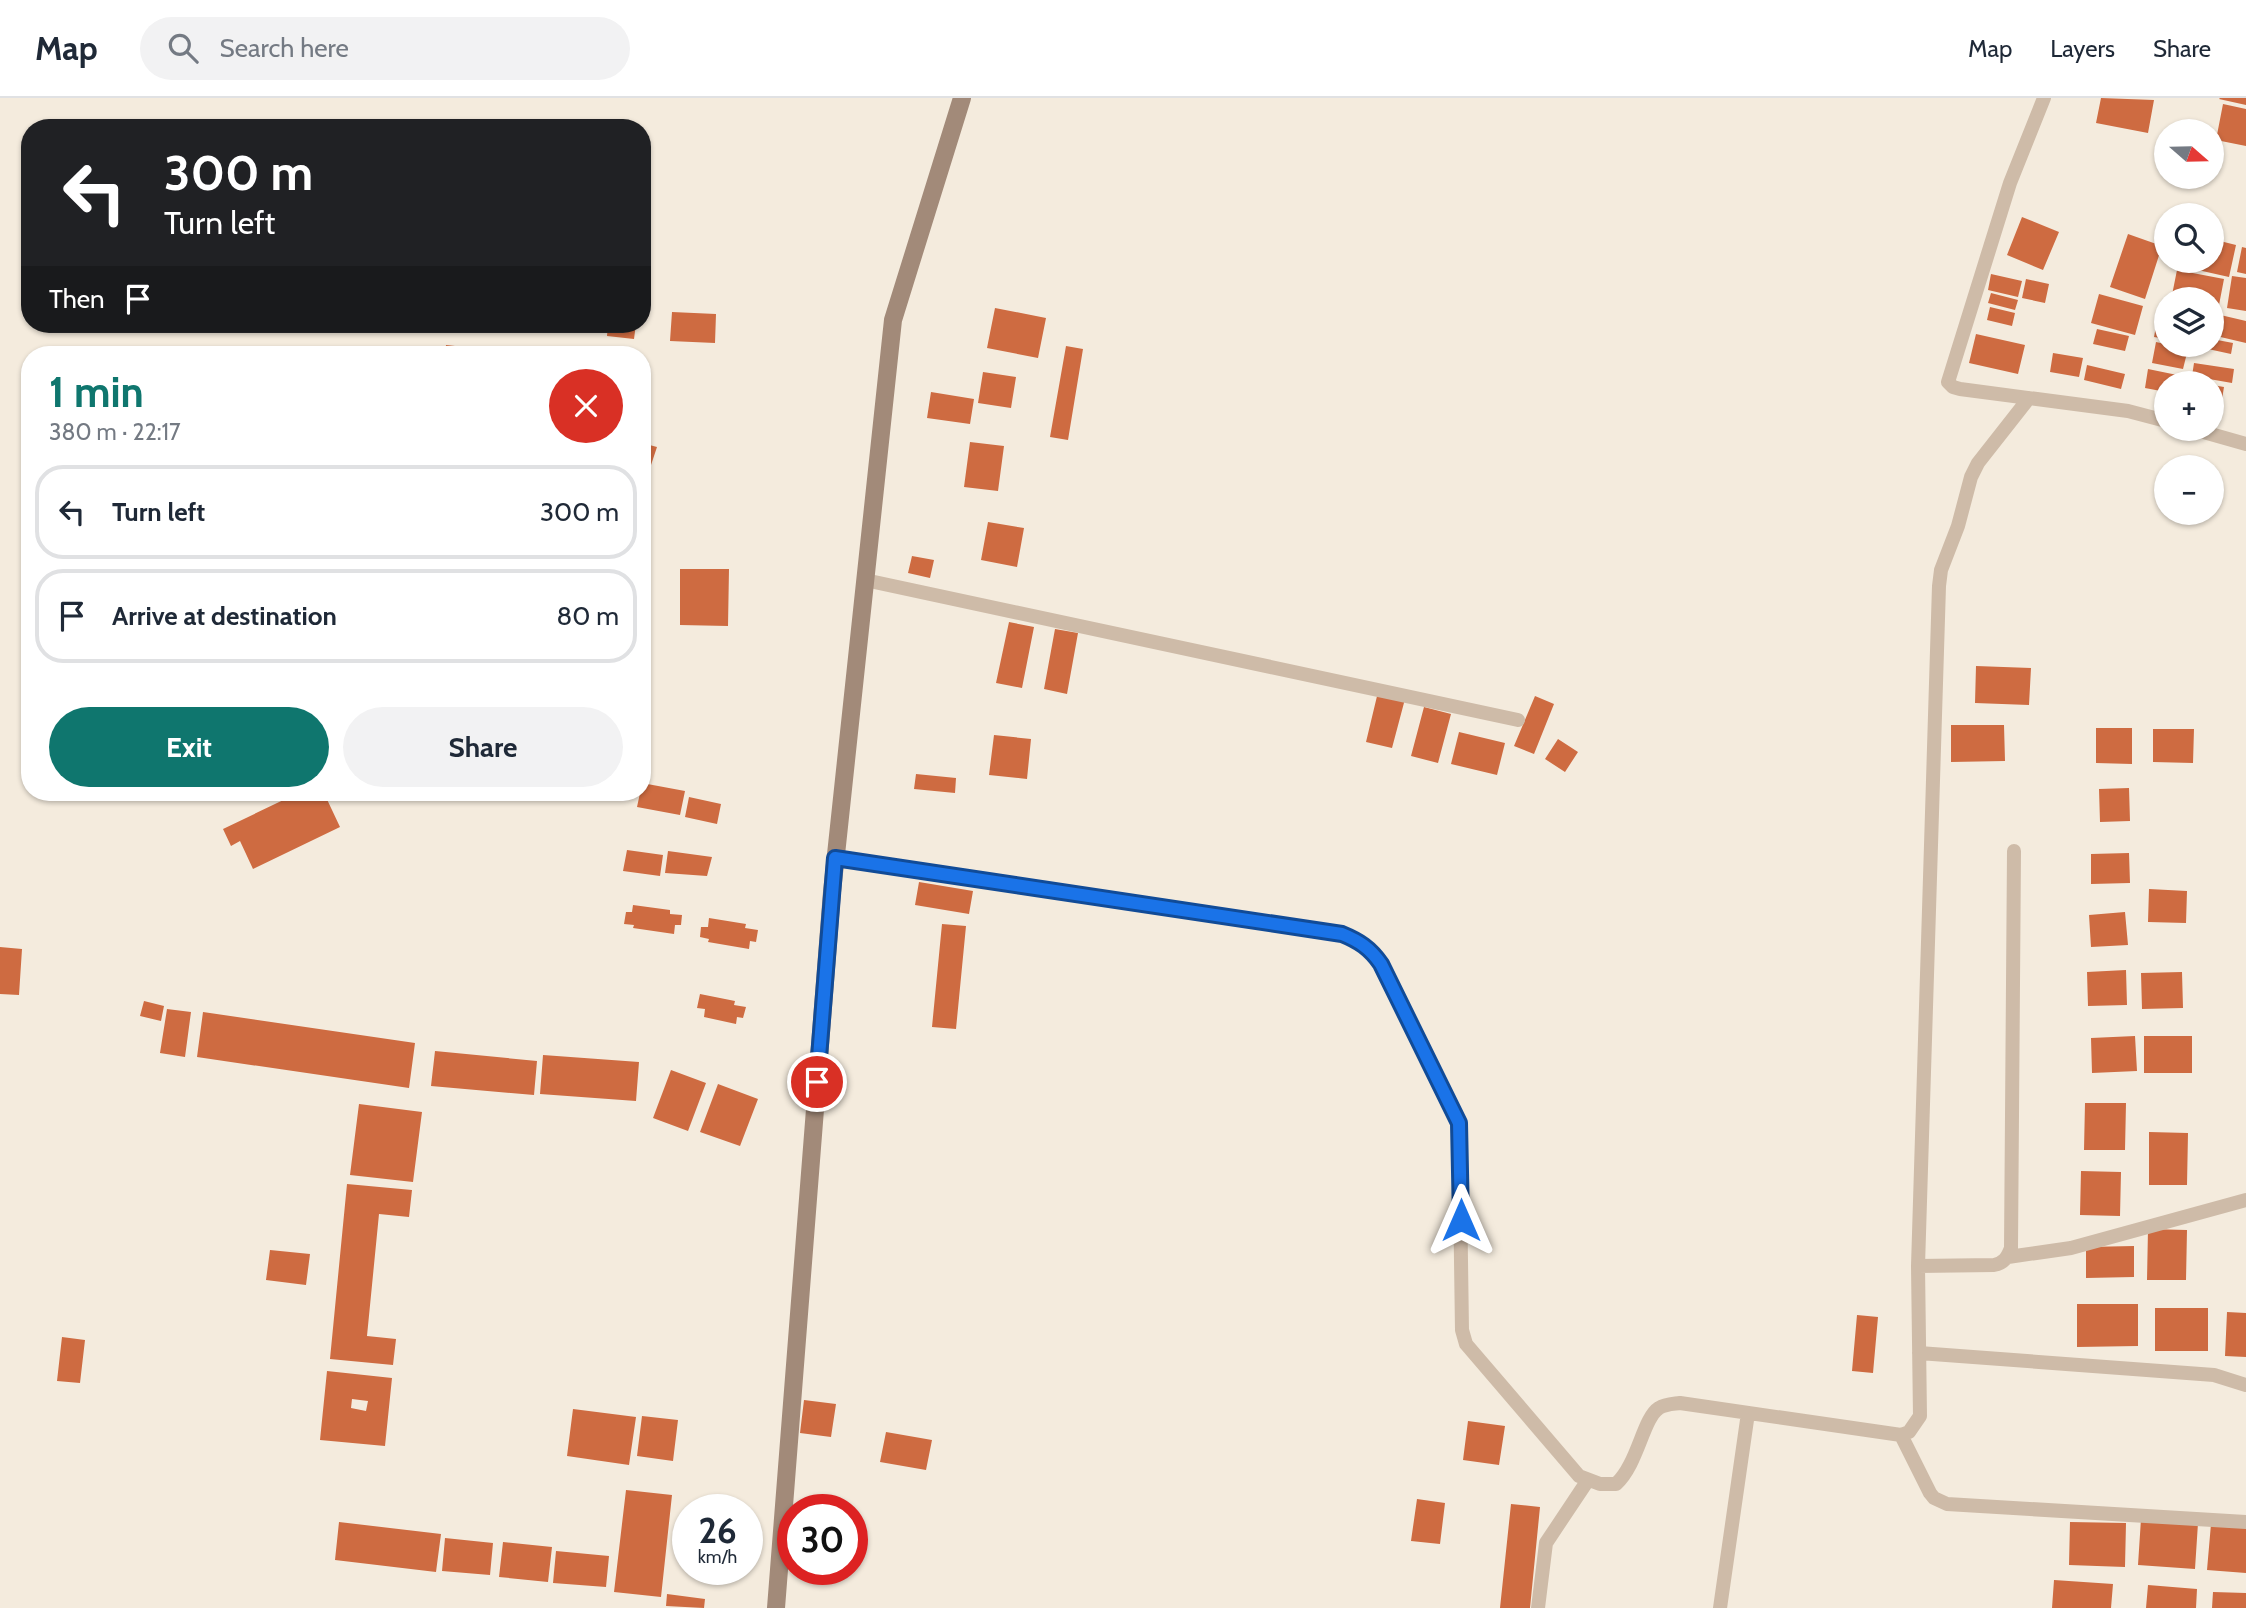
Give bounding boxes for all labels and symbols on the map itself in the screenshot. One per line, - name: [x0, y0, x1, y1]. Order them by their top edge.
- north arrow: [2154, 119, 2224, 189]
- pin: [787, 1052, 847, 1112]
- position arrow: [1424, 1183, 1498, 1257]
- speed limit sign: 30: [777, 1494, 868, 1585]

